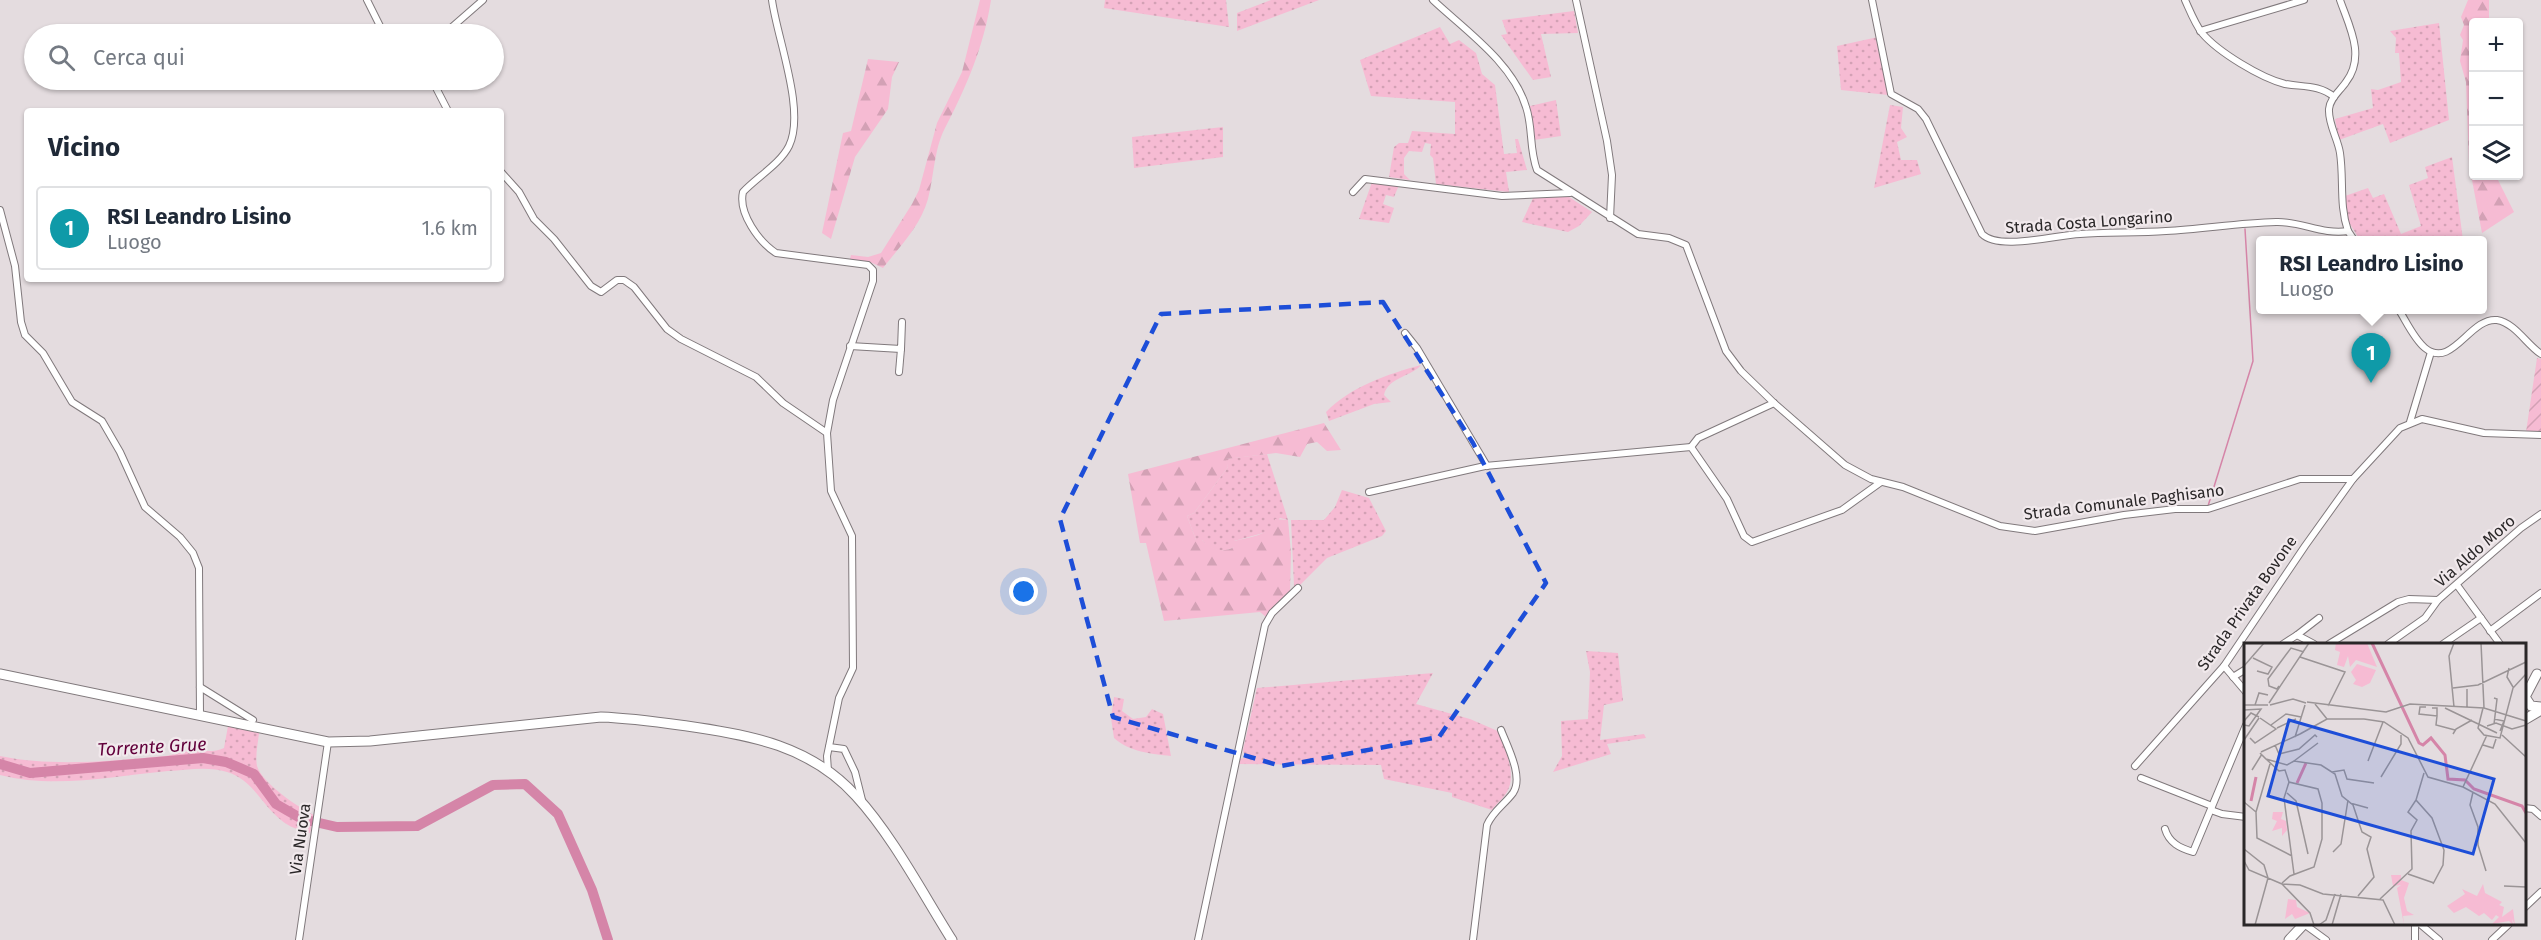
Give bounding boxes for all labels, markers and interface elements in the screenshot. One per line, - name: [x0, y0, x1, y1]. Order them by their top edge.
- map controls: [2469, 18, 2523, 180]
- button: +: [2469, 18, 2523, 72]
- search box: [24, 24, 504, 90]
- icon: search: [45, 41, 78, 74]
- text: Cerca qui: [93, 44, 185, 71]
- button: −: [2469, 72, 2523, 126]
- button: layers: [2469, 126, 2523, 180]
- text: Vicino: [48, 132, 120, 163]
- text: RSI Leandro Lisino: [107, 203, 291, 230]
- street label: Strada Costa Longarino: [2005, 207, 2173, 237]
- text: 1: [65, 216, 74, 240]
- text: 1.6 km: [421, 216, 478, 240]
- text: Luogo: [107, 230, 162, 254]
- popup: [2256, 236, 2487, 314]
- text: RSI Leandro Lisino: [2279, 250, 2464, 277]
- text: Luogo: [2279, 277, 2334, 301]
- pin: 1: [2352, 334, 2390, 383]
- street label: Strada Comunale Paghisano: [2023, 480, 2225, 524]
- street label: Via Aldo Moro: [2431, 511, 2519, 591]
- street label: Strada Privata Bovone: [2193, 532, 2301, 674]
- your location: [1009, 577, 1038, 606]
- inset map: [2244, 643, 2526, 925]
- water label: Torrente Grue: [97, 733, 207, 761]
- street label: Via Nuova: [286, 802, 314, 876]

